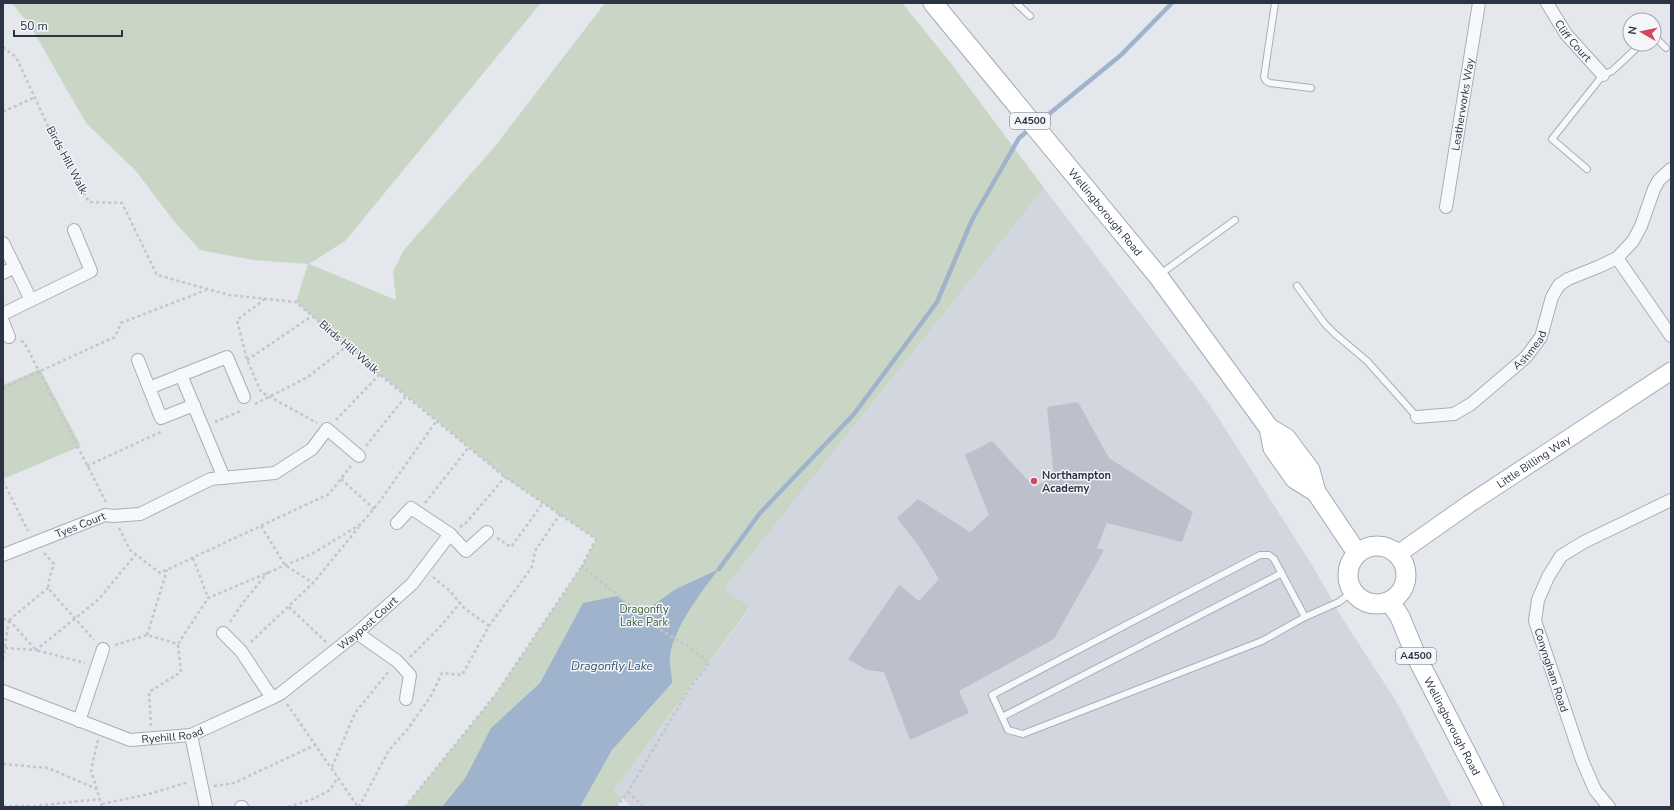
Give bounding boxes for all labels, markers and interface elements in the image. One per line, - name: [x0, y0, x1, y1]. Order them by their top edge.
- scale bar: [14, 12, 122, 38]
- north arrow: [1622, 12, 1662, 52]
- street label: Cliff Court: [1551, 17, 1595, 65]
- text: 50 m: [20, 18, 48, 34]
- text: N: [1625, 25, 1641, 36]
- street label: Leatherworks Way: [1448, 57, 1478, 152]
- road number: A4500: [1010, 113, 1050, 129]
- street label: Birds Hill Walk: [43, 123, 91, 197]
- street label: Wellingborough Road: [1065, 165, 1146, 259]
- street label: Birds Hill Walk: [316, 317, 382, 377]
- street label: Ashmead: [1509, 329, 1550, 373]
- street label: Little Billing Way: [1494, 432, 1574, 491]
- place label: Northampton Academy: [1042, 468, 1111, 496]
- marker: Northampton Academy: [1029, 476, 1039, 486]
- street label: Tyes Court: [53, 508, 108, 541]
- street label: Waypost Court: [334, 593, 401, 653]
- park label: Dragonfly Lake Park: [619, 602, 669, 630]
- street label: Conyngham Road: [1530, 626, 1572, 714]
- road number: A4500: [1396, 648, 1436, 664]
- water label: Dragonfly Lake: [571, 658, 654, 674]
- street label: Wellingborough Road: [1420, 674, 1484, 778]
- street label: Ryehill Road: [141, 723, 206, 747]

